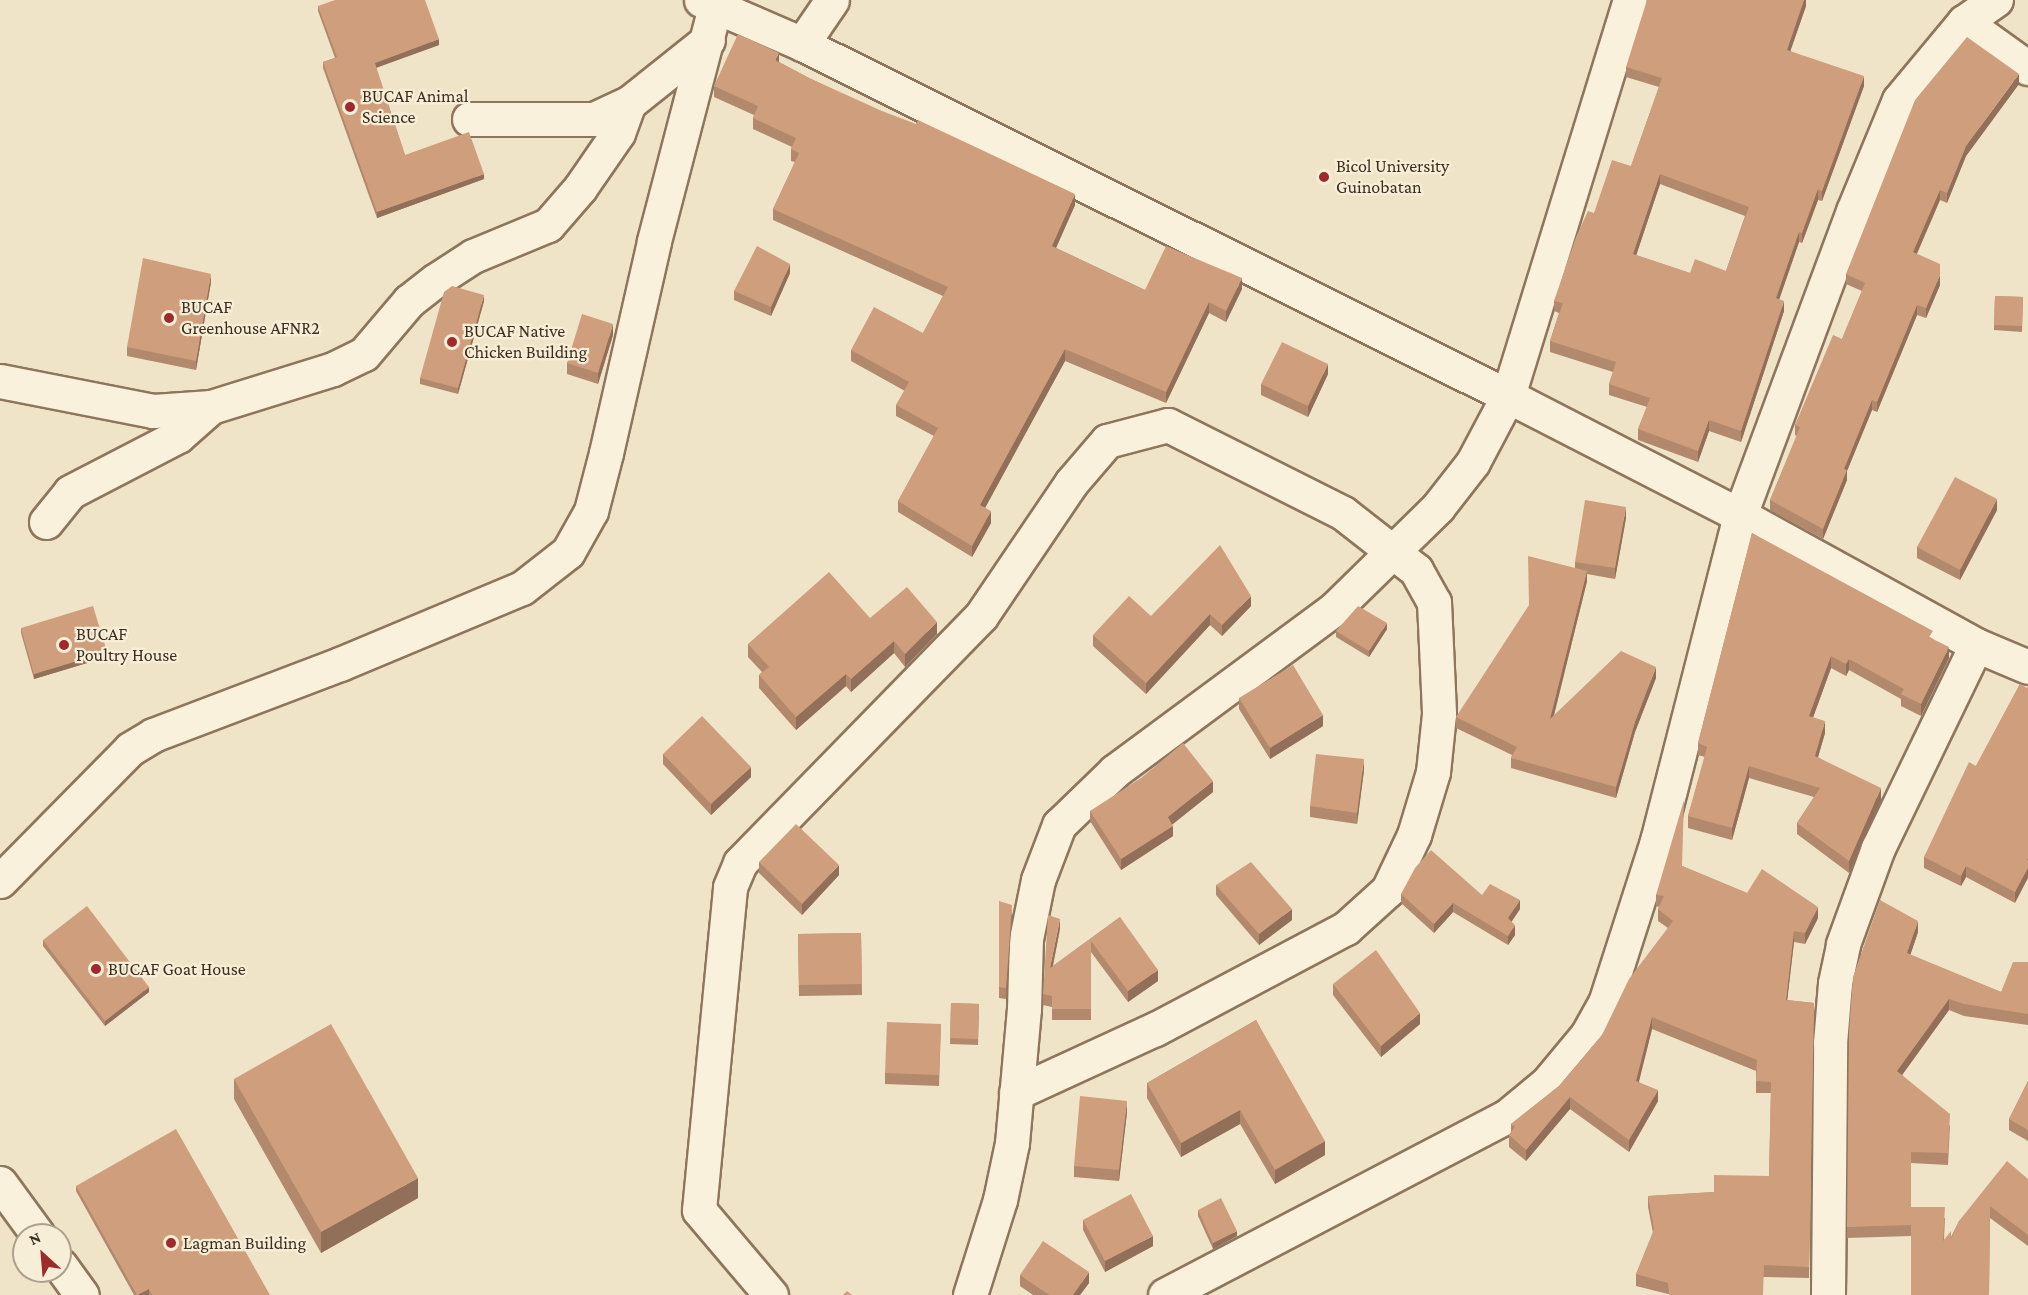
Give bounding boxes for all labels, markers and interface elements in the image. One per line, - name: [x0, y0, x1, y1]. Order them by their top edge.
- place label: BUCAF Animal Science: [362, 86, 469, 128]
- marker: BUCAF Animal Science: [343, 100, 357, 114]
- place label: Bicol University Guinobatan: [1336, 156, 1449, 198]
- marker: Bicol University Guinobatan: [1317, 170, 1331, 184]
- place label: BUCAF Greenhouse AFNR2: [181, 297, 320, 340]
- marker: BUCAF Greenhouse AFNR2: [162, 311, 176, 325]
- place label: BUCAF Native Chicken Building: [464, 321, 587, 364]
- marker: BUCAF Native Chicken Building: [445, 335, 459, 349]
- place label: BUCAF Poultry House: [76, 624, 177, 666]
- marker: BUCAF Poultry House: [57, 638, 71, 652]
- place label: BUCAF Goat House: [108, 958, 246, 980]
- marker: BUCAF Goat House: [89, 962, 103, 976]
- north arrow: [12, 1223, 72, 1283]
- text: N: [26, 1228, 43, 1248]
- place label: Lagman Building: [183, 1232, 306, 1254]
- marker: Lagman Building: [164, 1236, 178, 1250]

